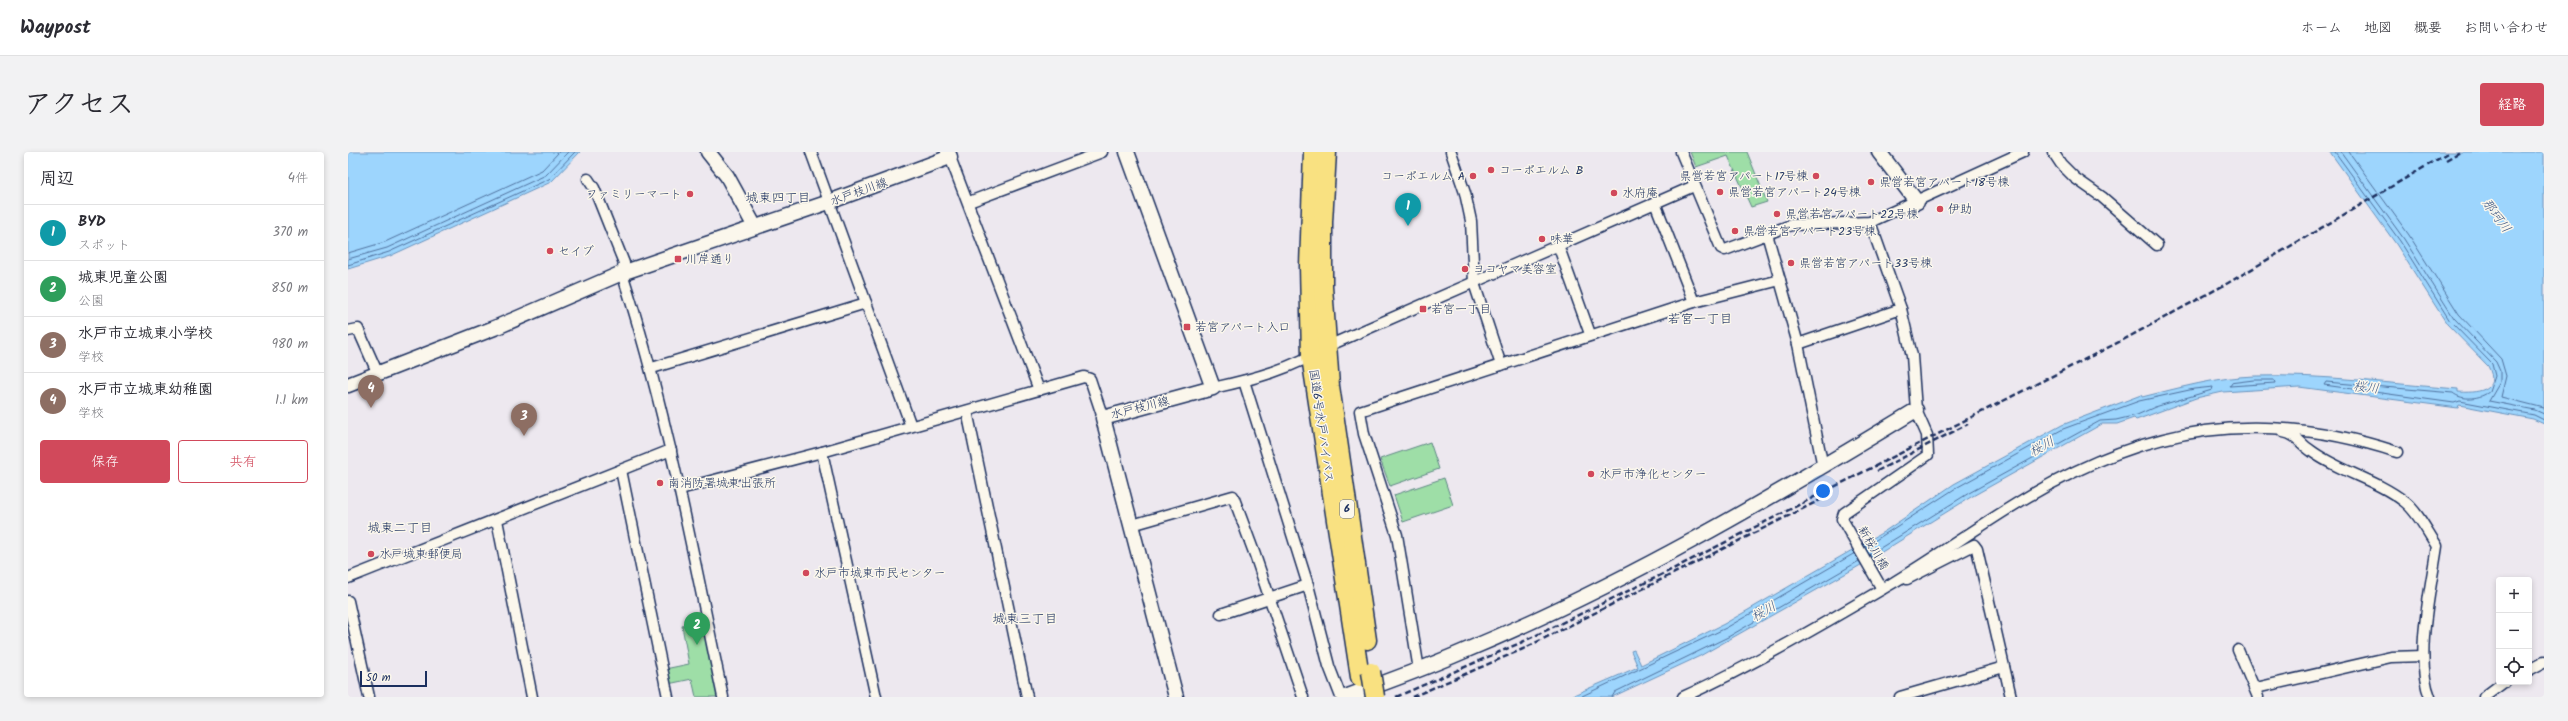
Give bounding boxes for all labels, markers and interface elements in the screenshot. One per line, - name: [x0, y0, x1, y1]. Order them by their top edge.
- text: Waypost: [20, 13, 91, 43]
- text: ホーム: [2301, 17, 2342, 39]
- text: 地図: [2364, 17, 2392, 39]
- text: 概要: [2414, 17, 2442, 39]
- text: お問い合わせ: [2464, 17, 2548, 39]
- text: アクセス: [24, 83, 134, 128]
- button: 経路: [2480, 83, 2544, 126]
- place label: コーポエルム B: [1499, 161, 1583, 180]
- marker: コーポエルム B: [1486, 165, 1496, 175]
- text: 周辺: [40, 166, 74, 193]
- place label: コーポエルム A: [1381, 167, 1465, 186]
- place label: 県営若宮アパート17号棟: [1679, 167, 1808, 186]
- text: 4件: [288, 168, 308, 189]
- marker: コーポエルム A: [1468, 171, 1478, 181]
- marker: 県営若宮アパート17号棟: [1811, 171, 1821, 181]
- street label: 水戸枝川線: [828, 173, 890, 211]
- place label: 県営若宮アパート18号棟: [1879, 173, 2009, 192]
- marker: 県営若宮アパート18号棟: [1866, 177, 1876, 187]
- place label: 県営若宮アパート24号棟: [1728, 183, 1861, 202]
- place label: 水府庵: [1622, 184, 1658, 203]
- place label: ファミリーマート: [586, 185, 682, 204]
- marker: 県営若宮アパート24号棟: [1715, 187, 1725, 197]
- district label: 城東四丁目: [745, 188, 811, 209]
- marker: 水府庵: [1609, 188, 1619, 198]
- marker: ファミリーマート: [685, 189, 695, 199]
- pin: 1: [1395, 193, 1421, 226]
- water label: 那珂川: [2476, 194, 2516, 238]
- place label: 伊助: [1948, 200, 1972, 219]
- marker: 伊助: [1935, 204, 1945, 214]
- place label: 県営若宮アパート22号棟: [1785, 205, 1918, 224]
- marker: 県営若宮アパート22号棟: [1772, 209, 1782, 219]
- text: BYD: [78, 210, 106, 234]
- text: 1: [51, 222, 55, 243]
- text: 370 m: [273, 222, 308, 243]
- place label: 県営若宮アパート23号棟: [1743, 222, 1876, 241]
- marker: 県営若宮アパート23号棟: [1730, 226, 1740, 236]
- place label: 味華: [1550, 230, 1574, 249]
- marker: 味華: [1537, 234, 1547, 244]
- text: スポット: [78, 235, 130, 256]
- place label: セイブ: [558, 242, 594, 261]
- marker: セイブ: [545, 246, 555, 256]
- place label: 川岸通り: [686, 250, 734, 269]
- marker: 川岸通り: [673, 254, 683, 264]
- place label: 県営若宮アパート33号棟: [1799, 254, 1932, 273]
- marker: 県営若宮アパート33号棟: [1786, 258, 1796, 268]
- place label: ヨコヤマ美容室: [1473, 260, 1557, 279]
- marker: ヨコヤマ美容室: [1460, 264, 1470, 274]
- text: 城東児童公園: [78, 266, 168, 290]
- text: 2: [49, 278, 57, 299]
- text: 850 m: [271, 278, 308, 299]
- text: 公園: [78, 291, 104, 312]
- place label: 若宮一丁目: [1431, 300, 1491, 319]
- marker: 若宮一丁目: [1418, 304, 1428, 314]
- district label: 若宮一丁目: [1667, 309, 1733, 330]
- place label: 若宮アパート入口: [1195, 318, 1290, 337]
- text: 水戸市立城東小学校: [78, 322, 213, 346]
- marker: 若宮アパート入口: [1182, 322, 1192, 332]
- text: 3: [49, 334, 57, 355]
- text: 980 m: [272, 334, 308, 355]
- text: 学校: [78, 347, 104, 368]
- street label: 国道6号水戸バイパス: [1304, 368, 1338, 484]
- pin: 4: [358, 375, 384, 408]
- water label: 桜川: [2352, 376, 2380, 400]
- text: 水戸市立城東幼稚園: [78, 378, 213, 402]
- text: 4: [49, 390, 57, 411]
- text: 1.1 km: [275, 390, 308, 411]
- street label: 水戸枝川線: [1109, 392, 1171, 424]
- text: 学校: [78, 403, 104, 424]
- pin: 3: [511, 403, 537, 436]
- water label: 桜川: [2026, 432, 2058, 462]
- button: 保存: [40, 440, 170, 483]
- button: 共有: [178, 440, 308, 483]
- place label: 水戸市浄化センター: [1599, 465, 1707, 484]
- marker: 水戸市浄化センター: [1586, 469, 1596, 479]
- place label: 南消防署城東出張所: [668, 474, 776, 493]
- marker: 南消防署城東出張所: [655, 478, 665, 488]
- your location: [1813, 481, 1833, 501]
- road number: 6: [1340, 500, 1354, 518]
- district label: 城東二丁目: [367, 518, 433, 539]
- street label: 新桜川橋: [1853, 522, 1893, 574]
- place label: 水戸城東郵便局: [379, 545, 463, 564]
- marker: 水戸城東郵便局: [366, 549, 376, 559]
- place label: 水戸市城東市民センター: [814, 564, 946, 583]
- marker: 水戸市城東市民センター: [801, 568, 811, 578]
- map controls: [2496, 577, 2532, 685]
- button: +: [2496, 577, 2532, 613]
- water label: 桜川: [1747, 596, 1781, 628]
- district label: 城東三丁目: [992, 609, 1058, 630]
- pin: 2: [684, 612, 710, 645]
- button: −: [2496, 613, 2532, 649]
- button: locate: [2496, 649, 2532, 685]
- scale bar: [360, 669, 427, 688]
- text: 50 m: [366, 669, 391, 687]

